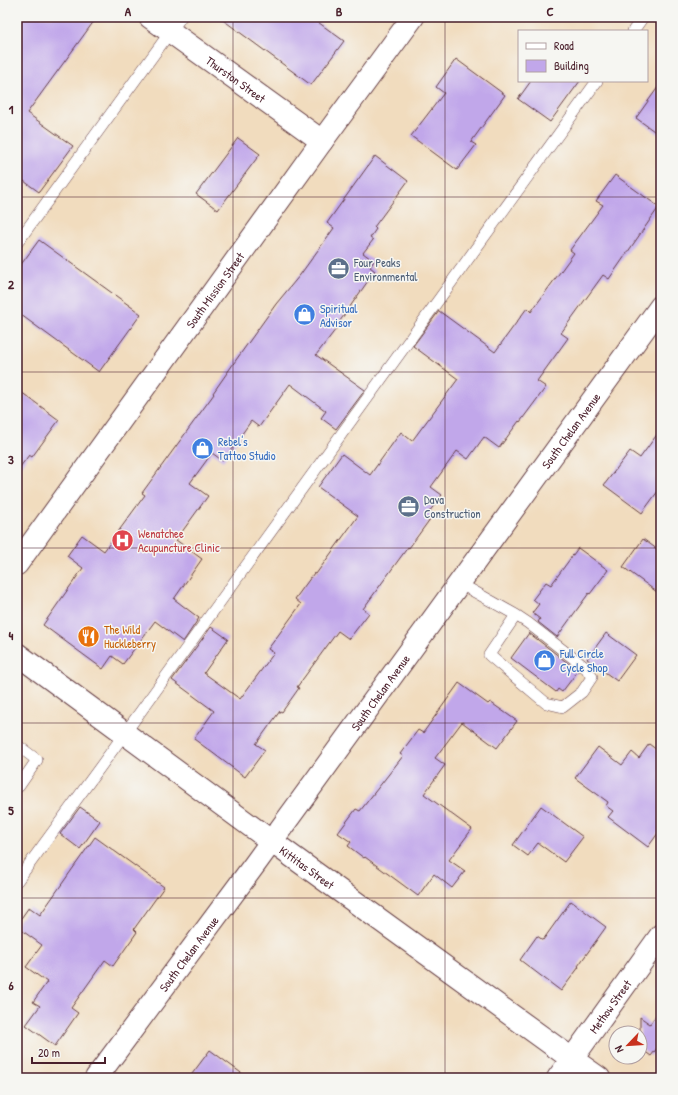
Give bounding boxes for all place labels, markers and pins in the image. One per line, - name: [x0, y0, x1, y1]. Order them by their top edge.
- place label: Four Peaks Environmental: [353, 254, 418, 285]
- office icon: Four Peaks Environmental: [326, 256, 352, 282]
- place label: Spiritual Advisor: [320, 300, 358, 331]
- shop icon: Spiritual Advisor: [292, 302, 318, 328]
- place label: Rebel's Tattoo Studio: [218, 433, 276, 464]
- shop icon: Rebel's Tattoo Studio: [190, 435, 216, 461]
- place label: Dava Construction: [424, 491, 481, 522]
- office icon: Dava Construction: [395, 493, 421, 519]
- place label: Wenatchee Acupuncture Clinic: [138, 525, 220, 556]
- hospital icon: Wenatchee Acupuncture Clinic: [110, 527, 136, 553]
- place label: The Wild Huckleberry: [104, 621, 156, 652]
- restaurant icon: The Wild Huckleberry: [76, 623, 102, 649]
- place label: Full Circle Cycle Shop: [559, 645, 608, 676]
- shop icon: Full Circle Cycle Shop: [531, 647, 557, 673]

